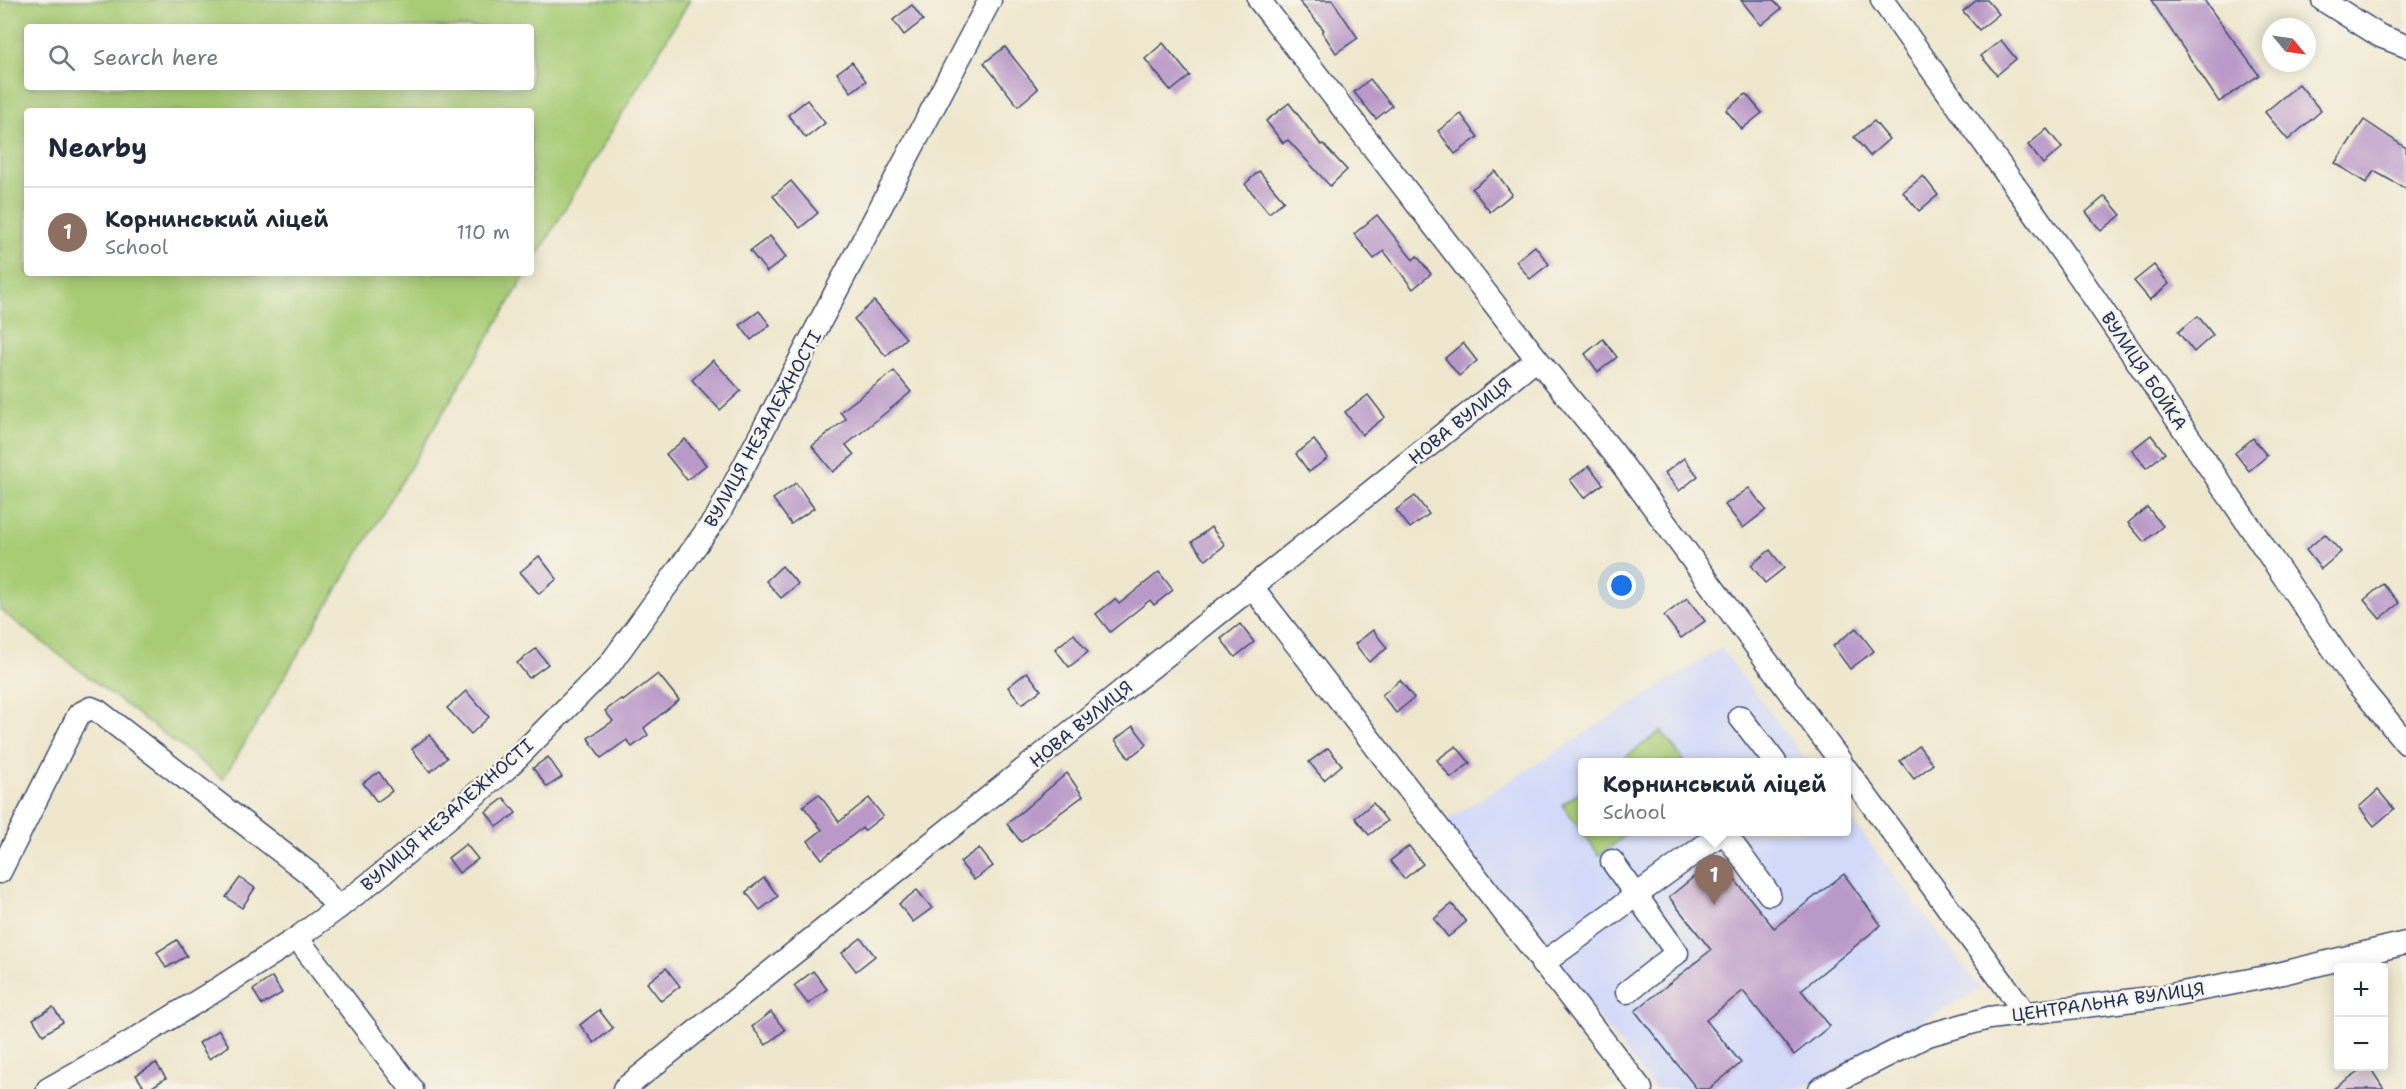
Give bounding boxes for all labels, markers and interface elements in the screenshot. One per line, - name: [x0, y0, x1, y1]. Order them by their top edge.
- north arrow: [2262, 18, 2316, 72]
- search box: [24, 24, 534, 90]
- icon: search: [45, 41, 78, 74]
- text: Search here: [93, 43, 219, 72]
- text: Nearby: [48, 130, 147, 165]
- text: Корнинський ліцей: [105, 205, 328, 234]
- text: 1: [63, 219, 72, 245]
- text: 110 m: [456, 219, 510, 245]
- text: School: [105, 234, 168, 260]
- street label: ВУЛИЦЯ БОЙКА: [2095, 307, 2193, 435]
- street label: ВУЛИЦЯ НЕЗАЛЕЖНОСТІ: [699, 326, 827, 532]
- street label: НОВА ВУЛИЦЯ: [1403, 372, 1517, 470]
- your location: [1607, 571, 1636, 600]
- street label: НОВА ВУЛИЦЯ: [1024, 675, 1138, 773]
- street label: ВУЛИЦЯ НЕЗАЛЕЖНОСТІ: [356, 733, 538, 897]
- popup: [1578, 758, 1851, 836]
- text: Корнинський ліцей: [1603, 770, 1826, 799]
- text: School: [1603, 799, 1666, 825]
- pin: 1: [1694, 856, 1734, 905]
- map controls: [2334, 963, 2388, 1071]
- button: +: [2334, 963, 2388, 1017]
- street label: ЦЕНТРАЛЬНА ВУЛИЦЯ: [2010, 977, 2206, 1027]
- button: −: [2334, 1017, 2388, 1071]

